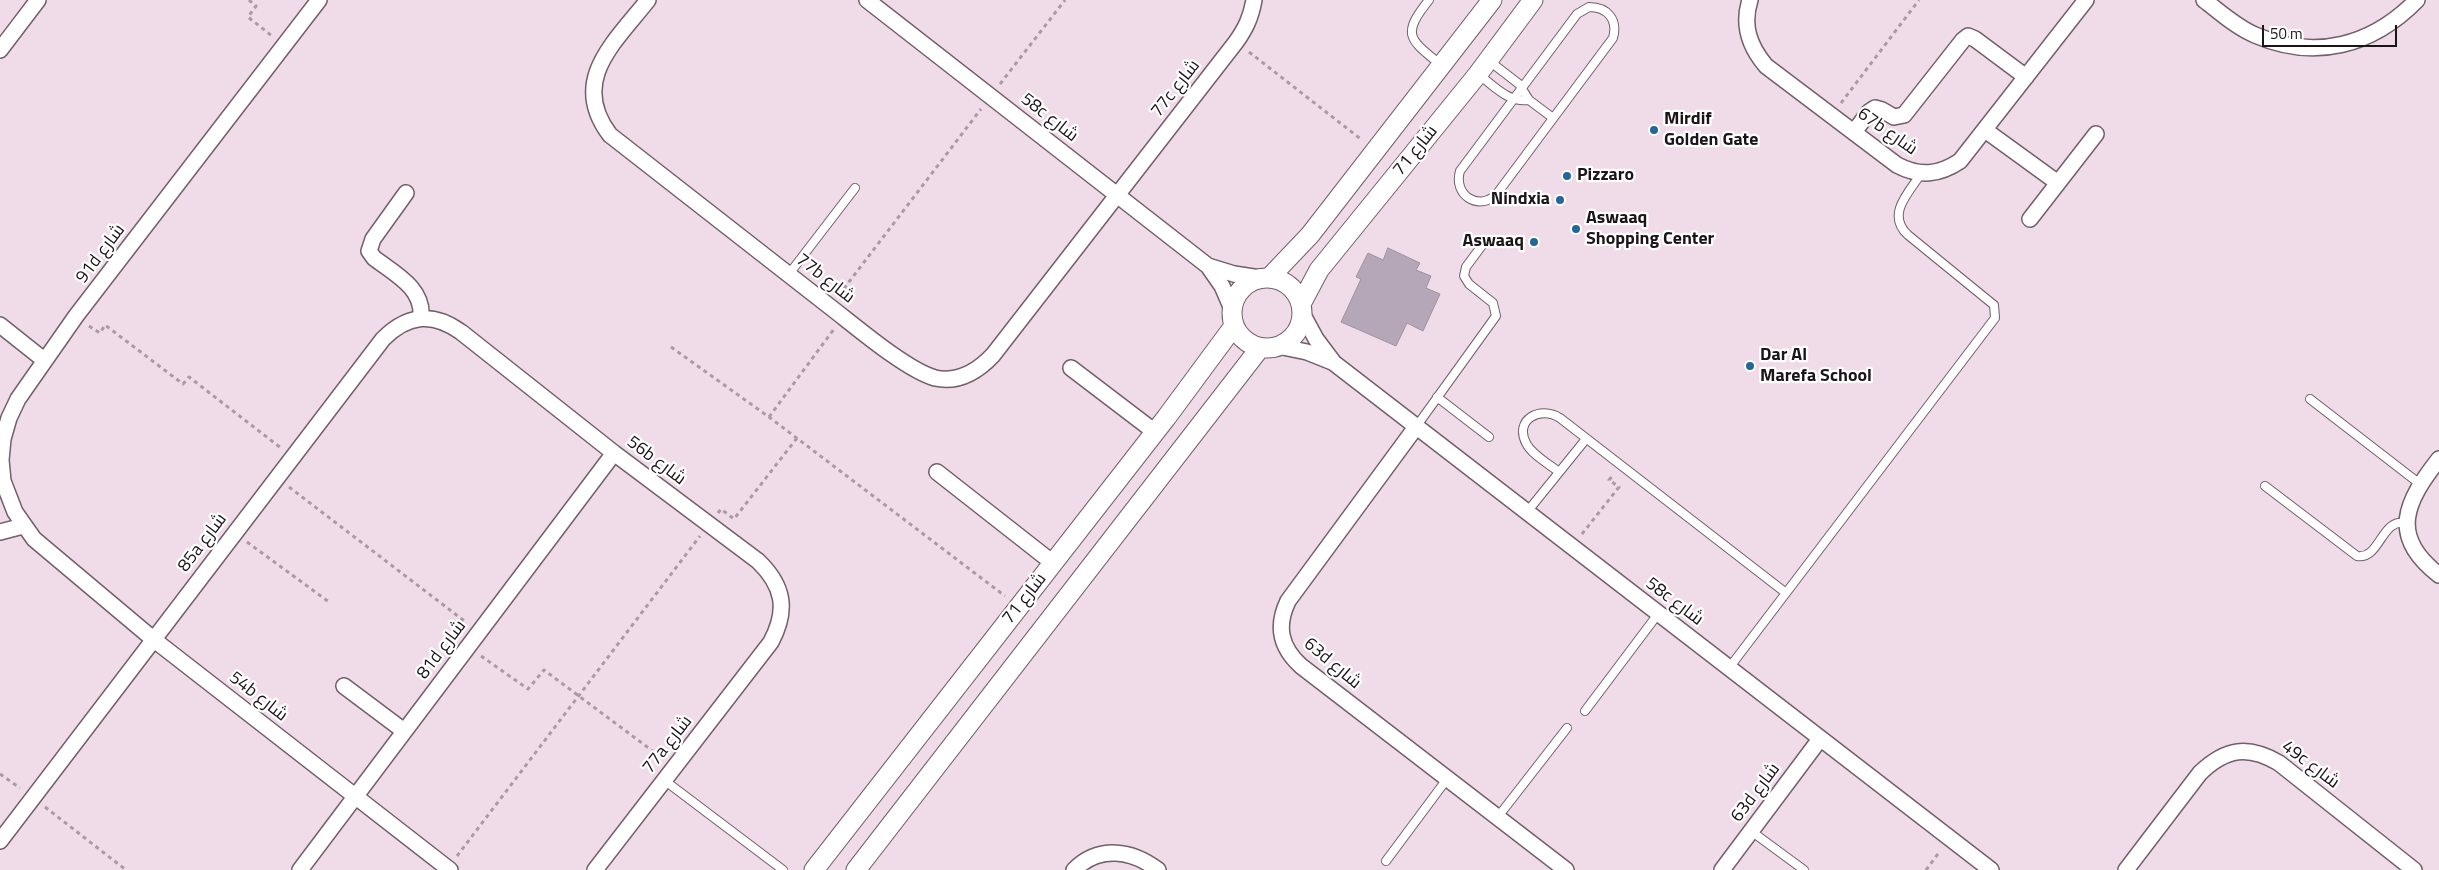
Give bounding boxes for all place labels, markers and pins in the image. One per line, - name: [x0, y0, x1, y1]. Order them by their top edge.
- place label: Mirdif Golden Gate: [1664, 109, 1758, 152]
- marker: Mirdif Golden Gate: [1648, 124, 1660, 136]
- place label: Pizzaro: [1577, 165, 1634, 187]
- marker: Pizzaro: [1561, 170, 1573, 182]
- place label: Nindxia: [1491, 189, 1550, 211]
- marker: Nindxia: [1554, 194, 1566, 206]
- place label: Aswaaq Shopping Center: [1586, 208, 1714, 250]
- marker: Aswaaq Shopping Center: [1570, 223, 1582, 235]
- place label: Aswaaq: [1463, 231, 1524, 253]
- marker: Aswaaq: [1528, 236, 1540, 248]
- place label: Dar Al Marefa School: [1760, 345, 1872, 388]
- marker: Dar Al Marefa School: [1744, 360, 1756, 372]

